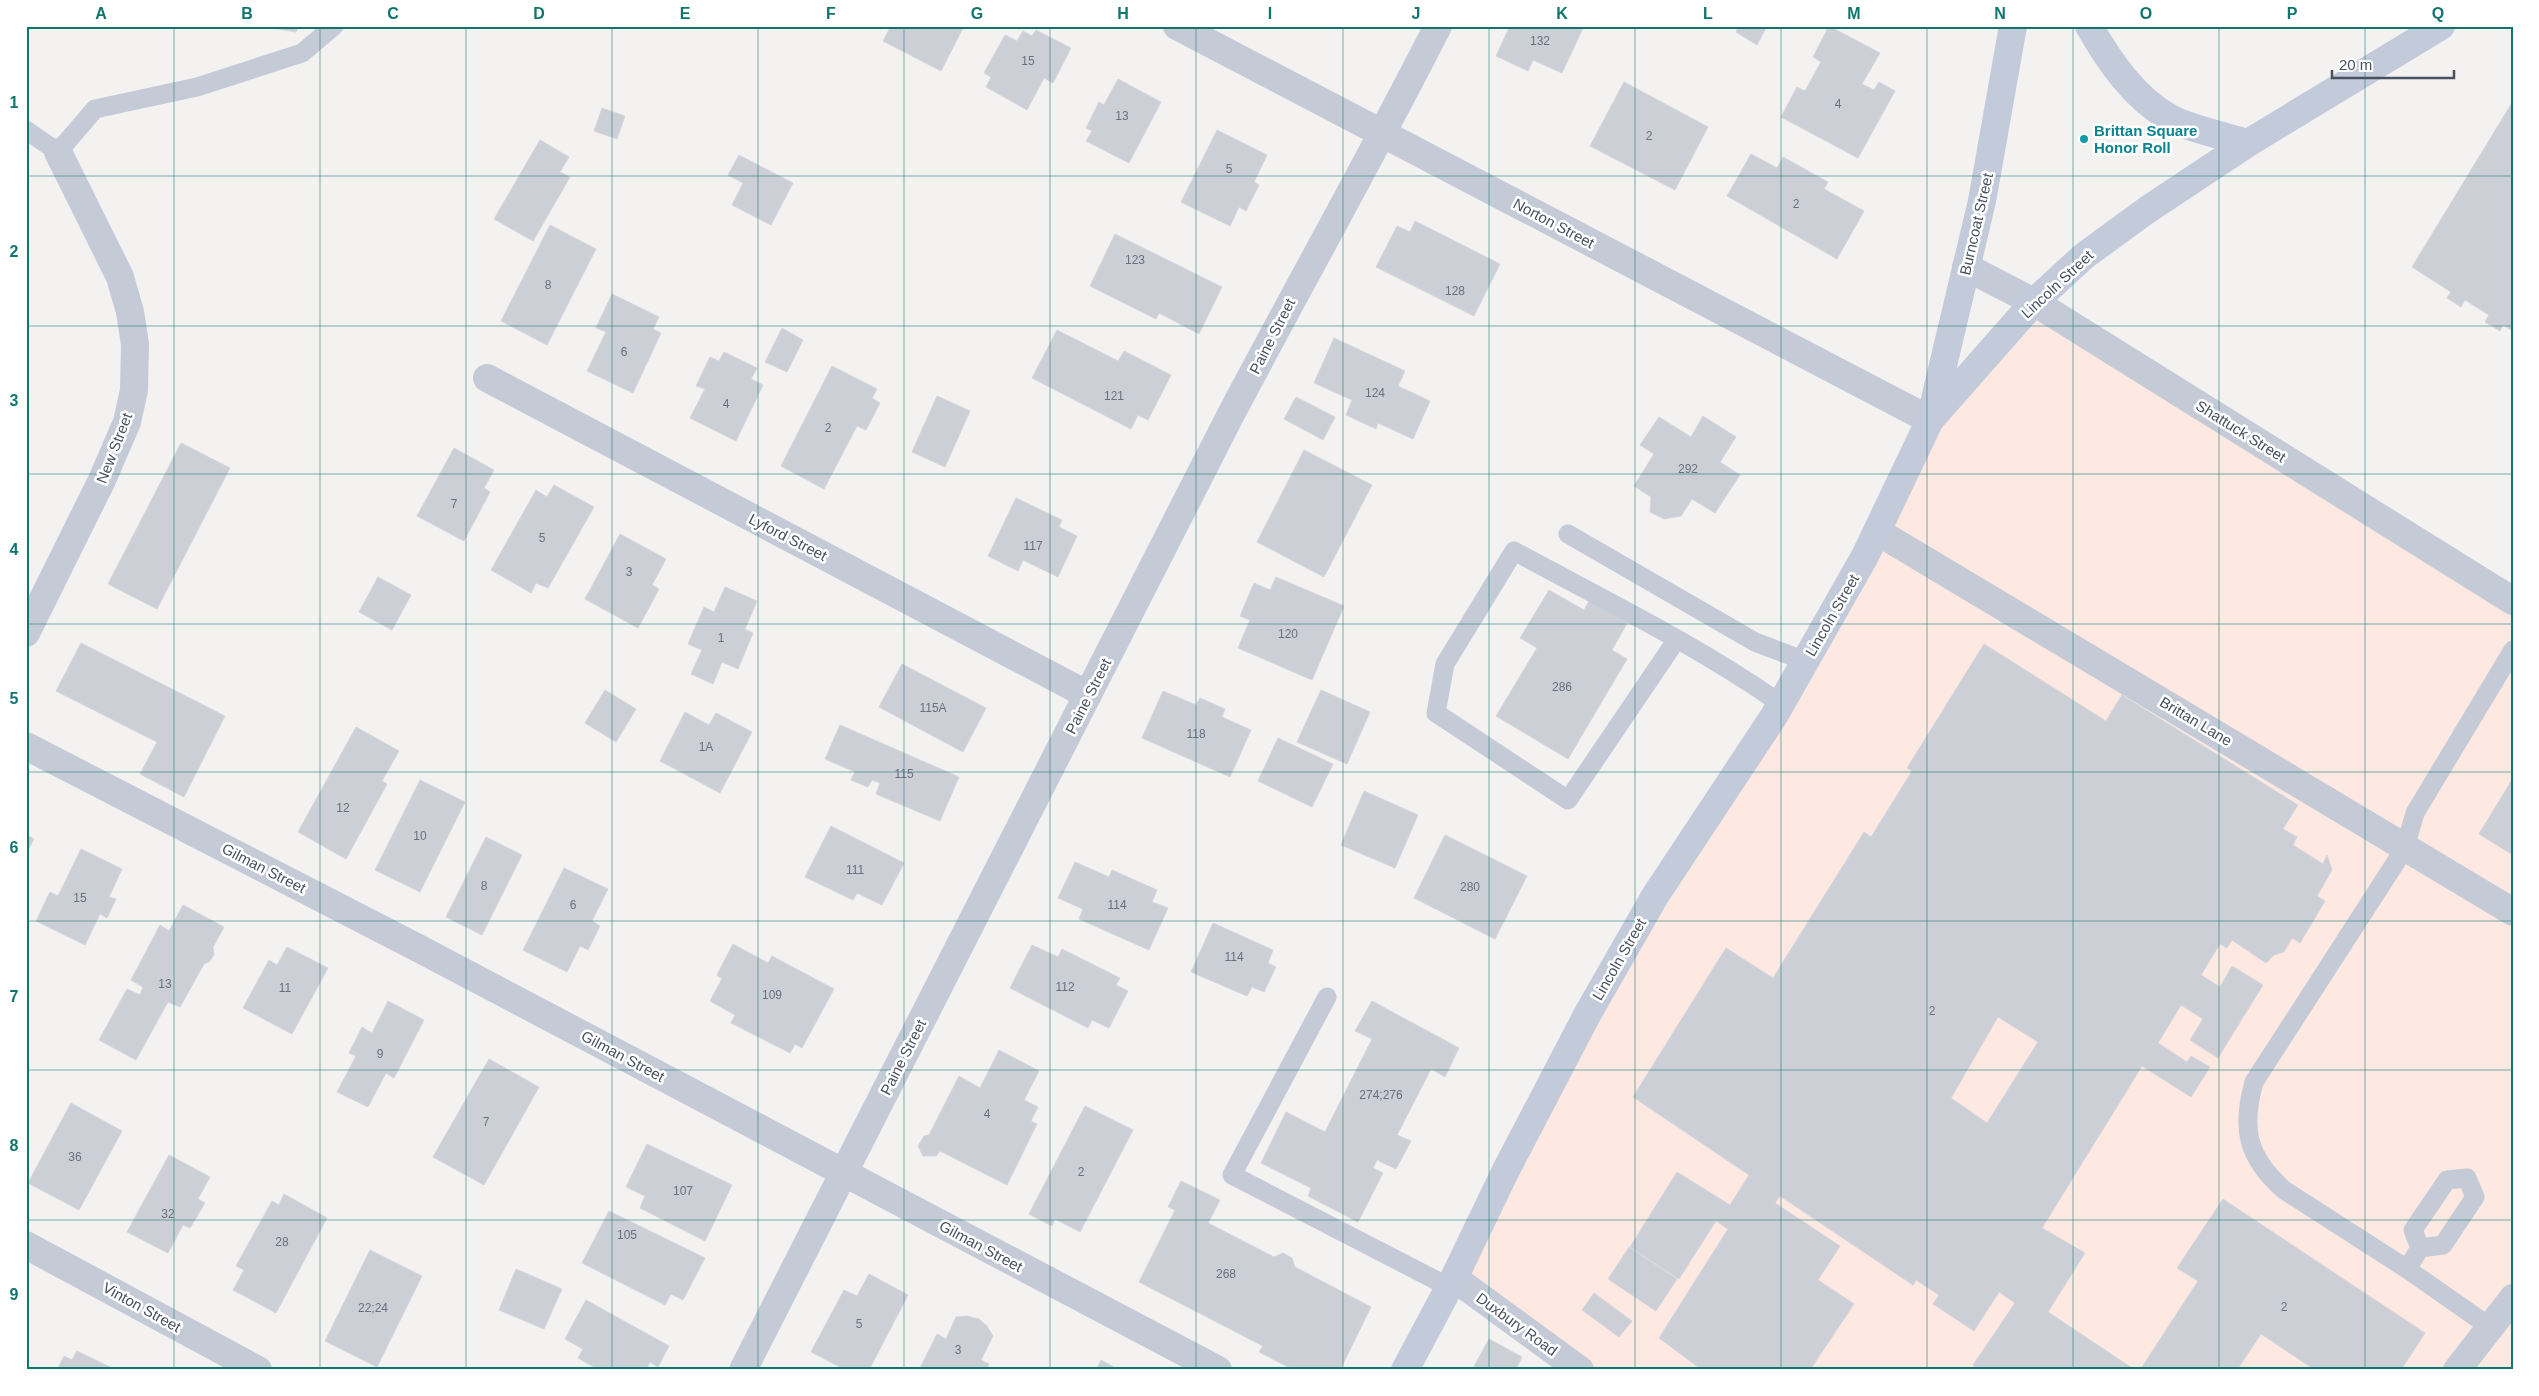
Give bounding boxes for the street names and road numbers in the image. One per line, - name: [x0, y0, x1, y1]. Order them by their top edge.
- street label: Burncoat Street: [1956, 171, 1996, 277]
- street label: Norton Street: [1511, 195, 1598, 252]
- street label: Lincoln Street: [2018, 246, 2097, 321]
- street label: Paine Street: [1246, 295, 1299, 377]
- street label: Shattuck Street: [2193, 397, 2290, 466]
- street label: New Street: [93, 410, 136, 486]
- street label: Lyford Street: [746, 510, 831, 564]
- street label: Lincoln Street: [1802, 570, 1863, 659]
- street label: Paine Street: [1062, 655, 1115, 737]
- street label: Brittan Lane: [2157, 693, 2235, 749]
- street label: Gilman Street: [219, 840, 309, 897]
- street label: Lincoln Street: [1589, 914, 1650, 1003]
- street label: Paine Street: [877, 1016, 930, 1098]
- street label: Gilman Street: [579, 1027, 668, 1085]
- street label: Gilman Street: [937, 1217, 1026, 1275]
- street label: Vinton Street: [100, 1279, 185, 1336]
- street label: Duxbury Road: [1473, 1289, 1561, 1359]

